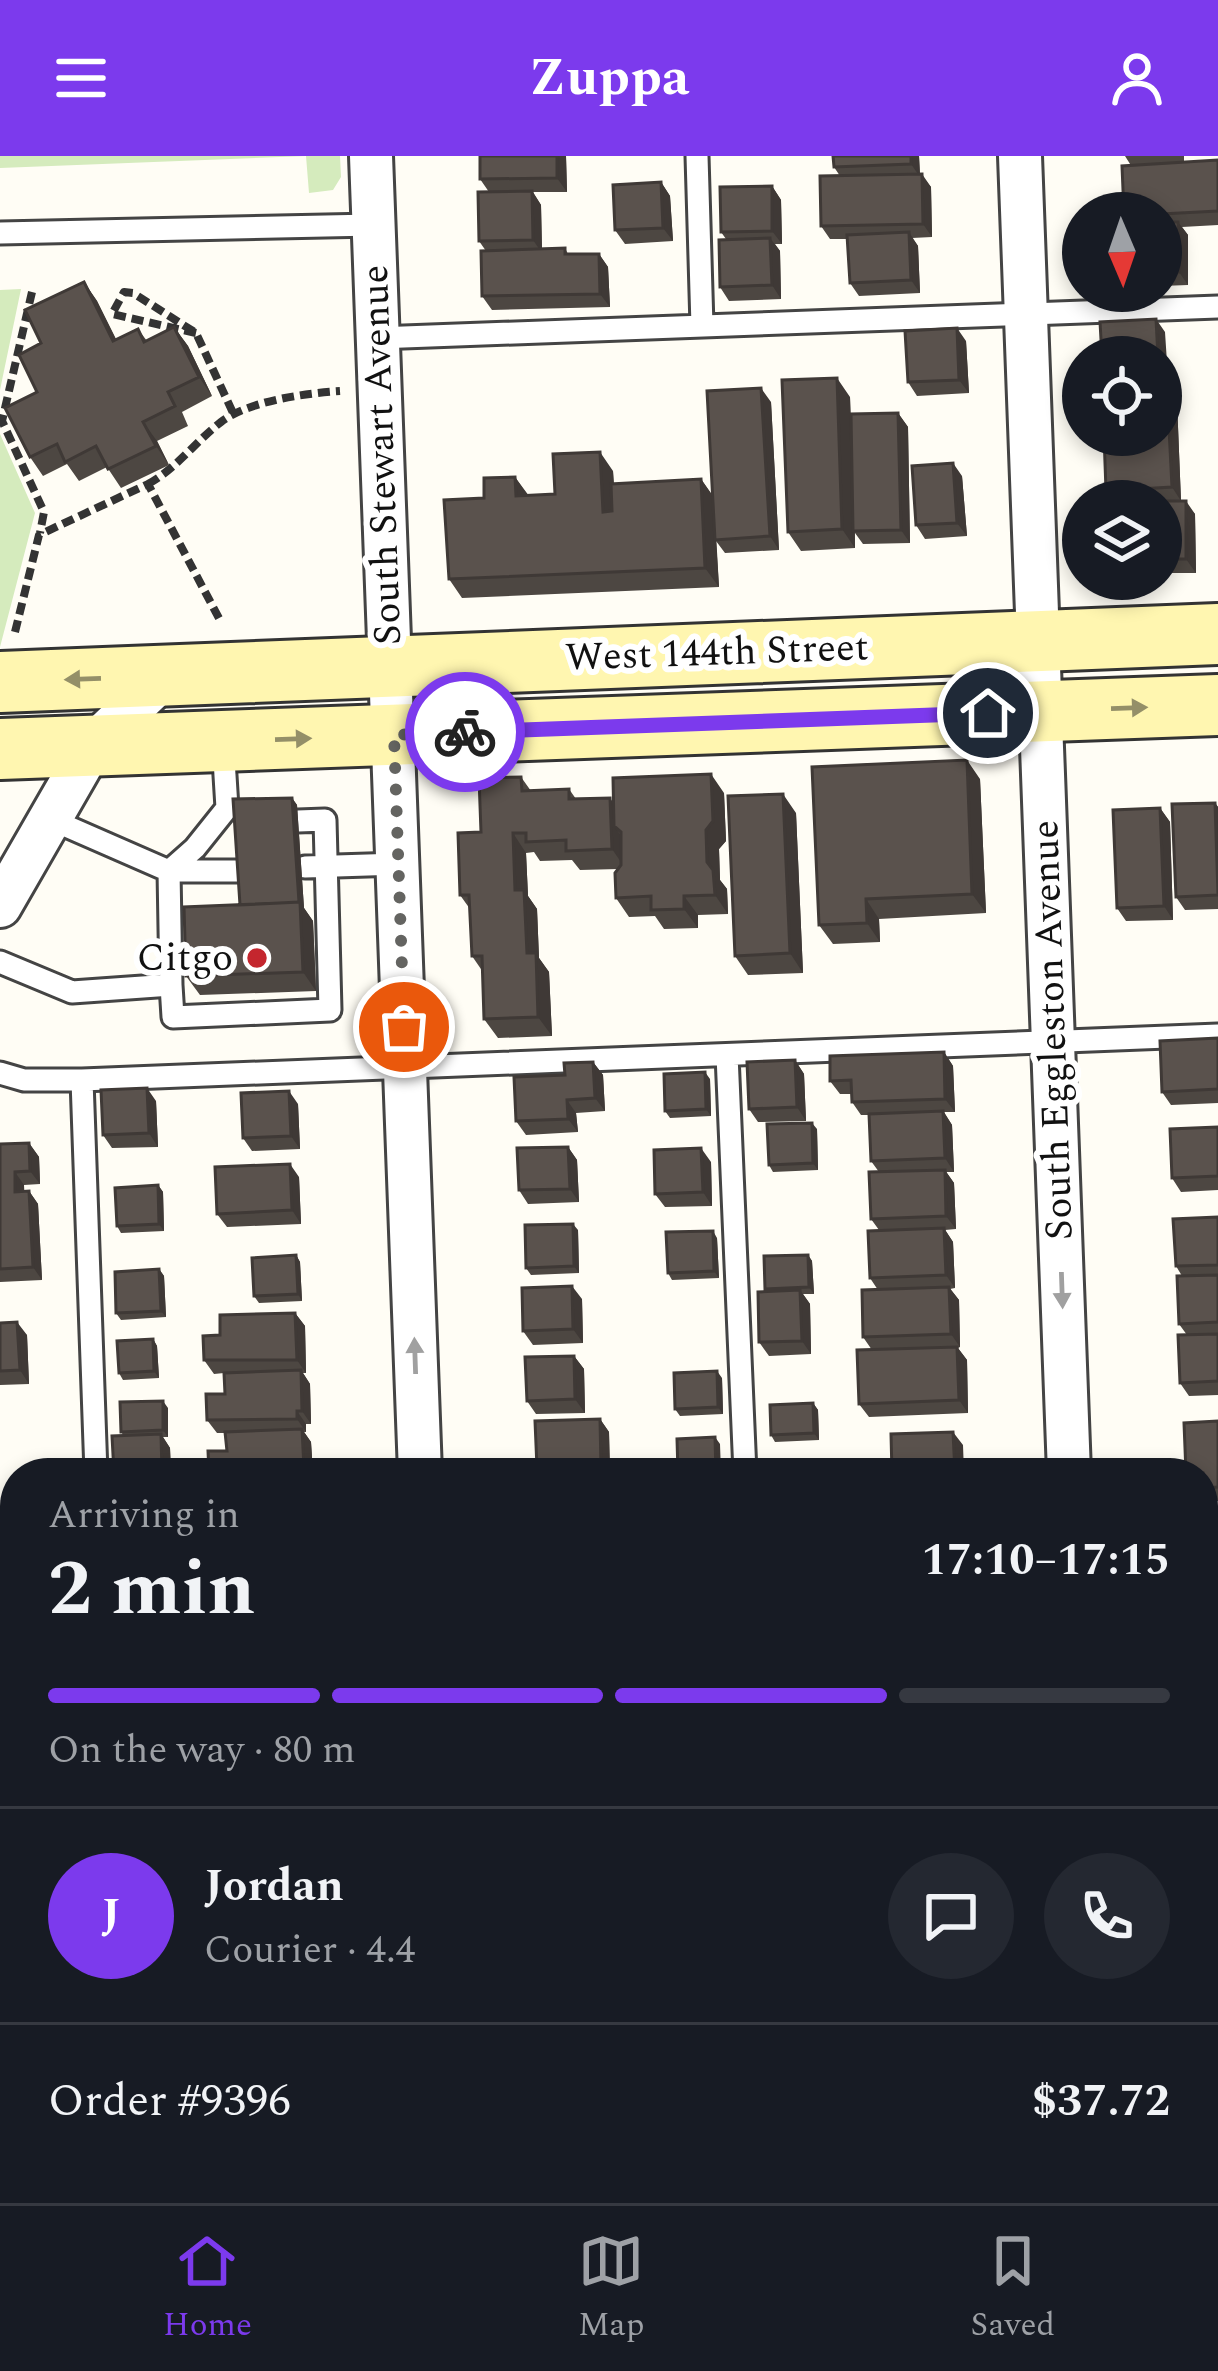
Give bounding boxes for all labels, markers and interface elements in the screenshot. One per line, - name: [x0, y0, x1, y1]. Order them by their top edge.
- text: Zuppa: [528, 37, 690, 119]
- icon: menu: [48, 45, 114, 111]
- icon: person: [1104, 45, 1170, 111]
- north arrow: [1062, 192, 1182, 312]
- map controls: [1062, 192, 1182, 600]
- street label: South Stewart Avenue: [346, 264, 418, 646]
- button: locate: [1062, 336, 1182, 456]
- button: layers: [1062, 480, 1182, 600]
- street label: West 144th Street: [564, 618, 870, 688]
- pin: [937, 662, 1039, 764]
- one-way arrow: [63, 670, 101, 689]
- courier: [405, 672, 525, 792]
- icon: home: [955, 680, 1021, 746]
- one-way arrow: [1111, 698, 1149, 717]
- icon: bike: [432, 699, 498, 765]
- one-way arrow: [275, 729, 313, 748]
- street label: South Eggleston Avenue: [1016, 819, 1090, 1241]
- place label: Citgo: [137, 929, 233, 988]
- marker: Citgo: [244, 945, 270, 971]
- pin: [353, 976, 455, 1078]
- icon: bag: [371, 994, 437, 1060]
- one-way arrow: [1053, 1272, 1072, 1310]
- one-way arrow: [406, 1336, 425, 1374]
- text: Arriving in: [48, 1486, 240, 1545]
- text: 17:10–17:15: [921, 1526, 1170, 1595]
- text: 2 min: [48, 1530, 256, 1649]
- text: On the way · 80 m: [48, 1721, 356, 1780]
- text: Jordan: [204, 1852, 344, 1921]
- button: chat: [888, 1853, 1014, 1979]
- button: phone: [1044, 1853, 1170, 1979]
- text: J: [101, 1881, 121, 1950]
- text: Courier · 4.4: [204, 1921, 415, 1980]
- text: Order #9396: [48, 2067, 291, 2136]
- text: $37.72: [1032, 2067, 1170, 2136]
- tab: Home: [163, 2228, 252, 2350]
- tab: Map: [578, 2228, 644, 2350]
- tab: Saved: [970, 2228, 1055, 2350]

